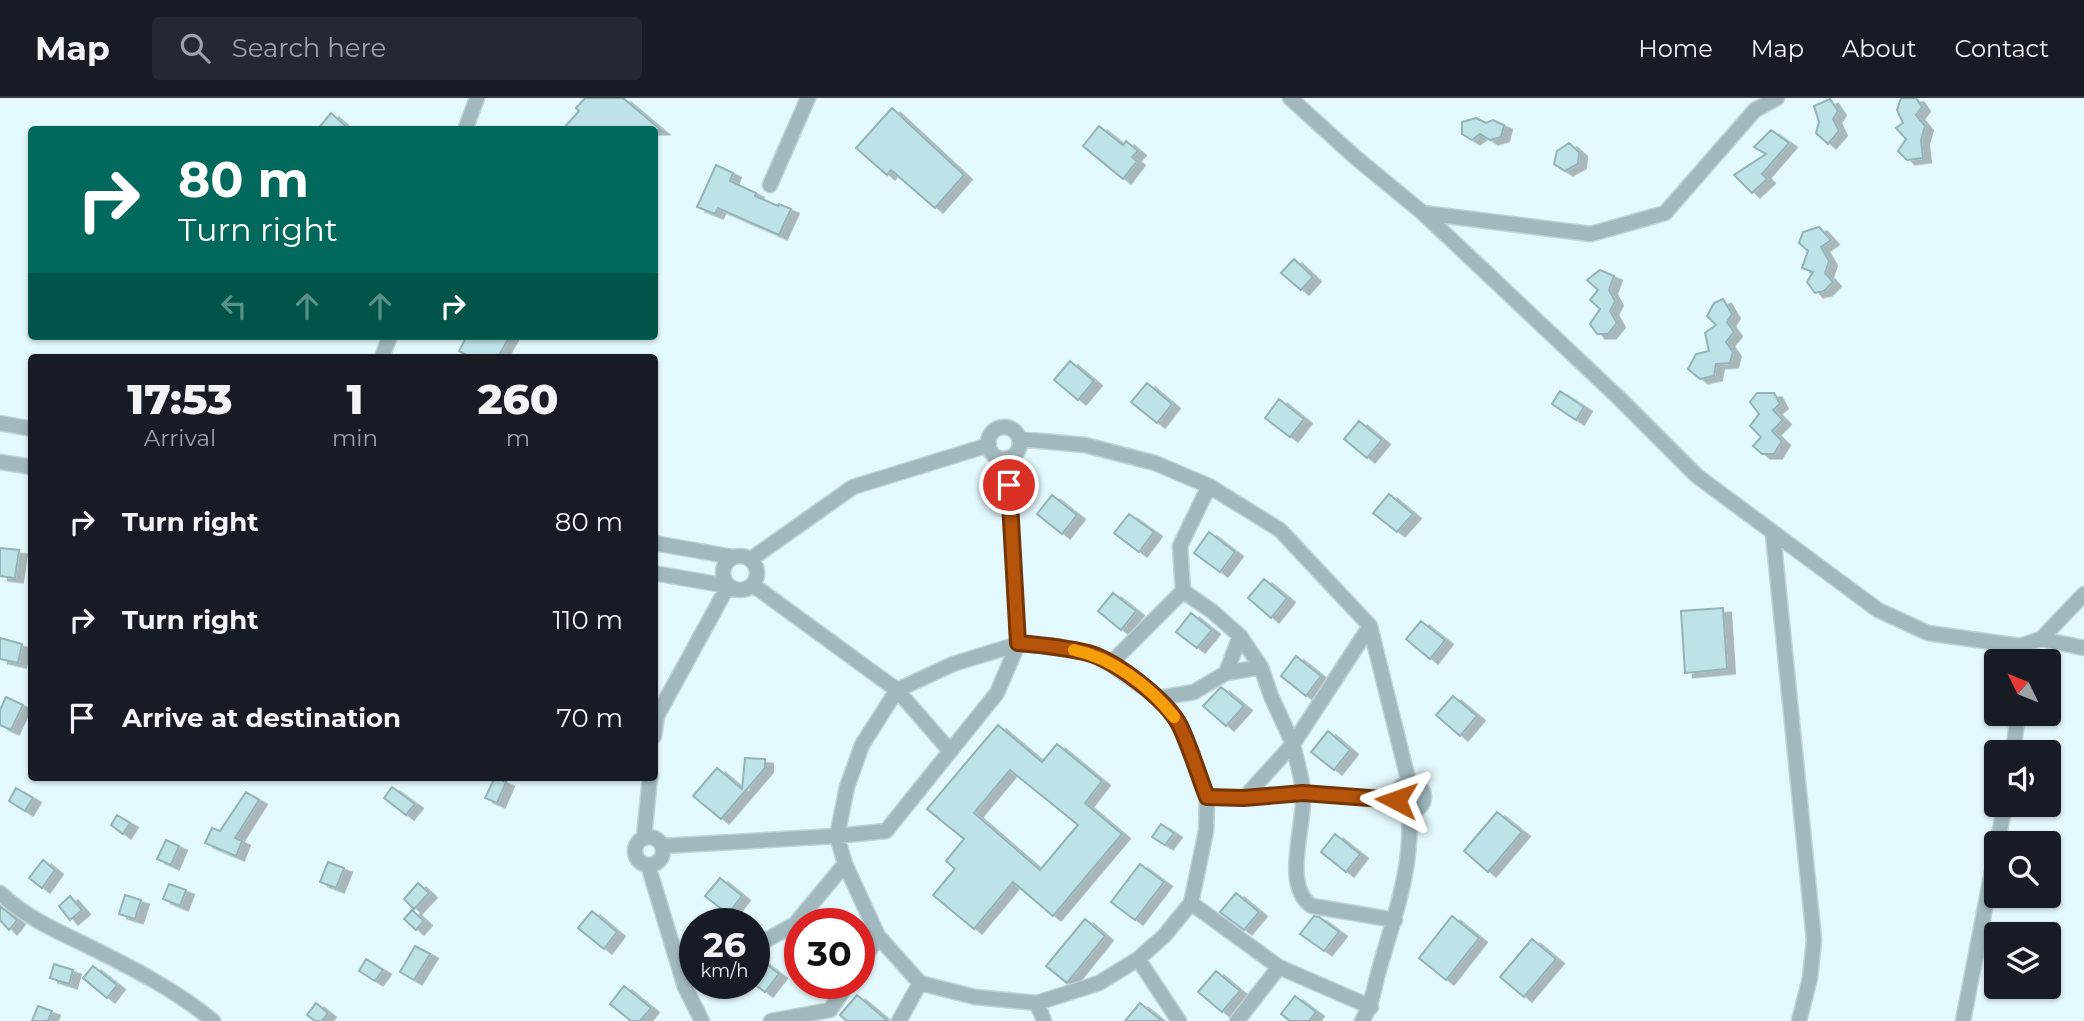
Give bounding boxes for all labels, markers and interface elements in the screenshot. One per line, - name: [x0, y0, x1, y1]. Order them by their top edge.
- search box: [152, 17, 642, 80]
- text: Map: [35, 28, 110, 68]
- icon: search: [176, 29, 214, 67]
- text: Search here: [232, 32, 386, 64]
- text: Home: [1638, 34, 1713, 63]
- text: Map: [1751, 34, 1804, 63]
- text: About: [1842, 34, 1916, 63]
- text: Contact: [1954, 34, 2049, 63]
- text: 80 m: [178, 150, 309, 209]
- icon: right: [63, 154, 154, 245]
- text: Turn right: [178, 210, 338, 249]
- icon: left: [215, 287, 253, 325]
- icon: ahead: [288, 287, 326, 325]
- icon: ahead: [361, 287, 399, 325]
- icon: right: [434, 287, 472, 325]
- text: 17:53: [127, 373, 233, 425]
- text: 1: [347, 373, 364, 425]
- text: 260: [477, 373, 559, 425]
- text: Arrival: [144, 424, 216, 452]
- text: min: [332, 424, 378, 452]
- text: m: [506, 424, 530, 452]
- pin: [979, 455, 1039, 515]
- icon: arrive: [990, 466, 1028, 504]
- icon: right: [63, 503, 101, 541]
- text: Turn right: [122, 506, 258, 538]
- text: 80 m: [555, 506, 623, 538]
- icon: right: [63, 601, 101, 639]
- text: Turn right: [122, 604, 258, 636]
- text: 110 m: [553, 604, 623, 636]
- north arrow: [1984, 649, 2062, 726]
- map controls: [1984, 649, 2061, 999]
- icon: arrive: [63, 699, 101, 737]
- text: Arrive at destination: [122, 702, 401, 734]
- text: 70 m: [557, 702, 623, 734]
- button: sound: [1984, 740, 2061, 817]
- position arrow: [1359, 763, 1433, 837]
- button: search: [1984, 831, 2061, 908]
- speed limit sign: 30: [784, 908, 875, 999]
- button: layers: [1984, 922, 2061, 999]
- text: 26: [703, 923, 746, 966]
- text: km/h: [700, 960, 749, 982]

